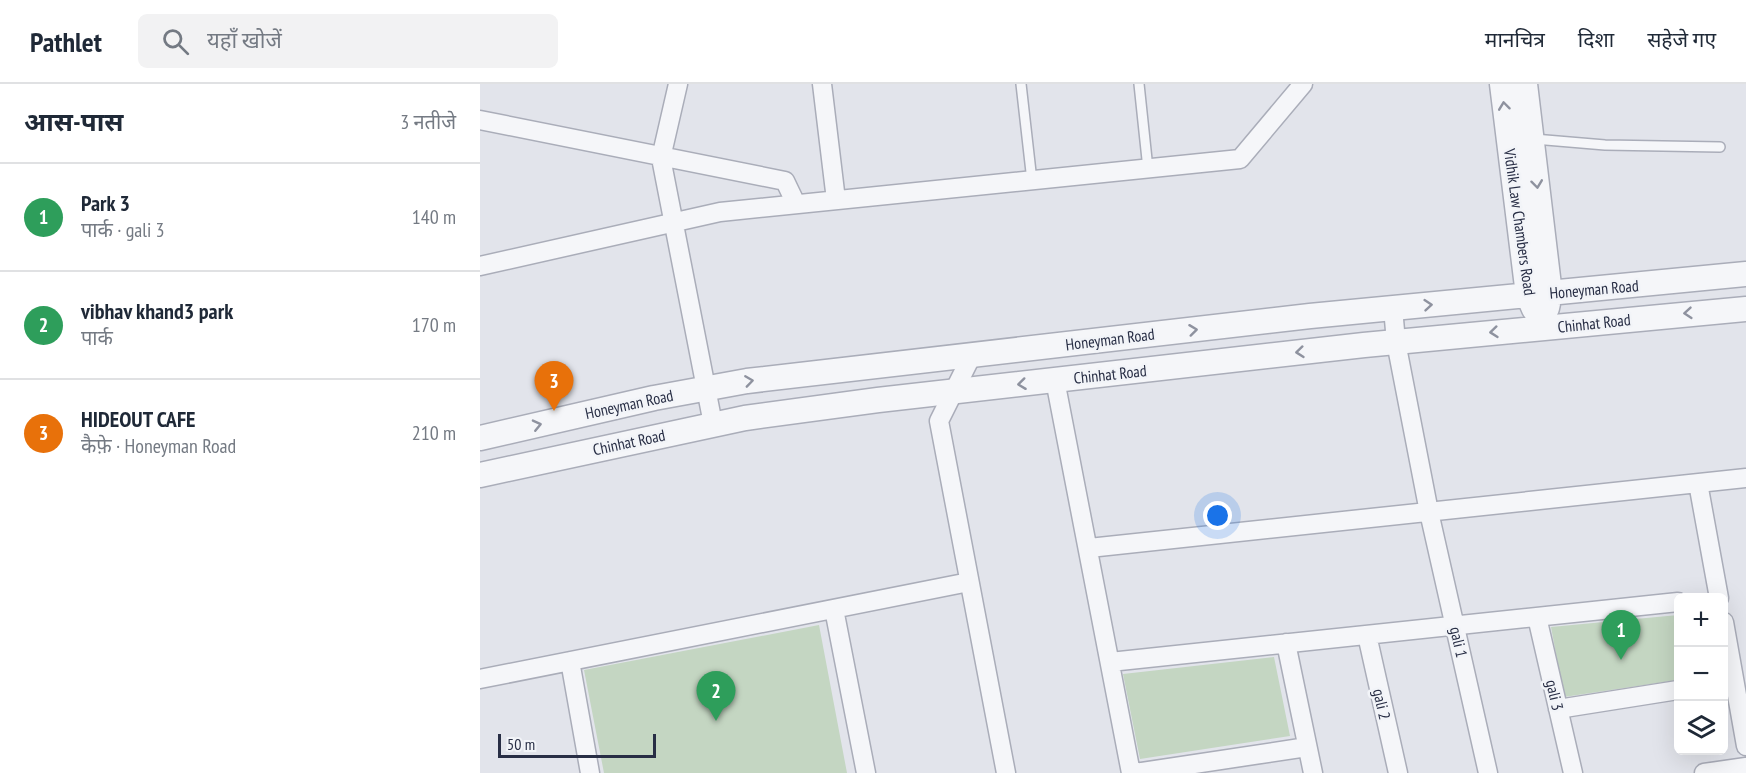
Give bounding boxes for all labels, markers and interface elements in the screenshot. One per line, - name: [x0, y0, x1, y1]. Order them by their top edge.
- search box: [138, 14, 558, 68]
- text: Pathlet: [30, 23, 102, 60]
- icon: search: [159, 25, 192, 58]
- text: यहाँ खोजें: [207, 26, 282, 54]
- text: मानचित्र: [1485, 26, 1545, 53]
- text: दिशा: [1578, 26, 1614, 53]
- text: सहेजे गए: [1647, 26, 1716, 53]
- one-way arrow: [1499, 101, 1511, 111]
- text: आस-पास: [24, 105, 124, 138]
- text: 3 नतीजे: [400, 109, 456, 135]
- street label: Vidhik Law Chambers Road: [1500, 146, 1540, 297]
- one-way arrow: [1530, 179, 1543, 188]
- text: Park 3: [81, 189, 130, 217]
- text: 1: [39, 204, 48, 230]
- text: 140 m: [412, 204, 456, 230]
- text: पार्क · gali 3: [81, 217, 165, 243]
- street label: Honeyman Road: [1549, 275, 1639, 303]
- text: vibhav khand3 park: [81, 297, 233, 325]
- one-way arrow: [1424, 299, 1433, 312]
- one-way arrow: [1683, 306, 1692, 319]
- street label: Chinhat Road: [1556, 309, 1632, 337]
- text: 2: [39, 312, 48, 338]
- text: 170 m: [412, 312, 456, 338]
- street label: Honeyman Road: [1064, 324, 1156, 354]
- one-way arrow: [1188, 324, 1197, 337]
- text: पार्क: [81, 325, 113, 351]
- one-way arrow: [1489, 325, 1498, 338]
- one-way arrow: [1295, 346, 1304, 358]
- street label: Chinhat Road: [1072, 360, 1148, 388]
- pin: 3: [534, 362, 574, 411]
- one-way arrow: [744, 376, 753, 388]
- one-way arrow: [1018, 377, 1027, 390]
- street label: Honeyman Road: [583, 385, 675, 423]
- text: HIDEOUT CAFE: [81, 405, 196, 433]
- one-way arrow: [532, 419, 542, 432]
- text: 3: [39, 420, 48, 446]
- text: 210 m: [412, 420, 456, 446]
- street label: Chinhat Road: [591, 425, 667, 459]
- text: कैफ़े · Honeyman Road: [81, 433, 236, 459]
- your location: [1203, 501, 1232, 530]
- map controls: [1674, 593, 1728, 755]
- button: +: [1674, 593, 1728, 647]
- pin: 1: [1602, 610, 1640, 660]
- street label: gali 1: [1446, 625, 1472, 659]
- button: −: [1674, 647, 1728, 701]
- pin: 2: [696, 672, 736, 721]
- street label: gali 3: [1542, 678, 1568, 712]
- street label: gali 2: [1369, 687, 1395, 721]
- button: layers: [1674, 701, 1728, 755]
- scale bar: [498, 731, 656, 758]
- text: 50 m: [507, 734, 535, 754]

